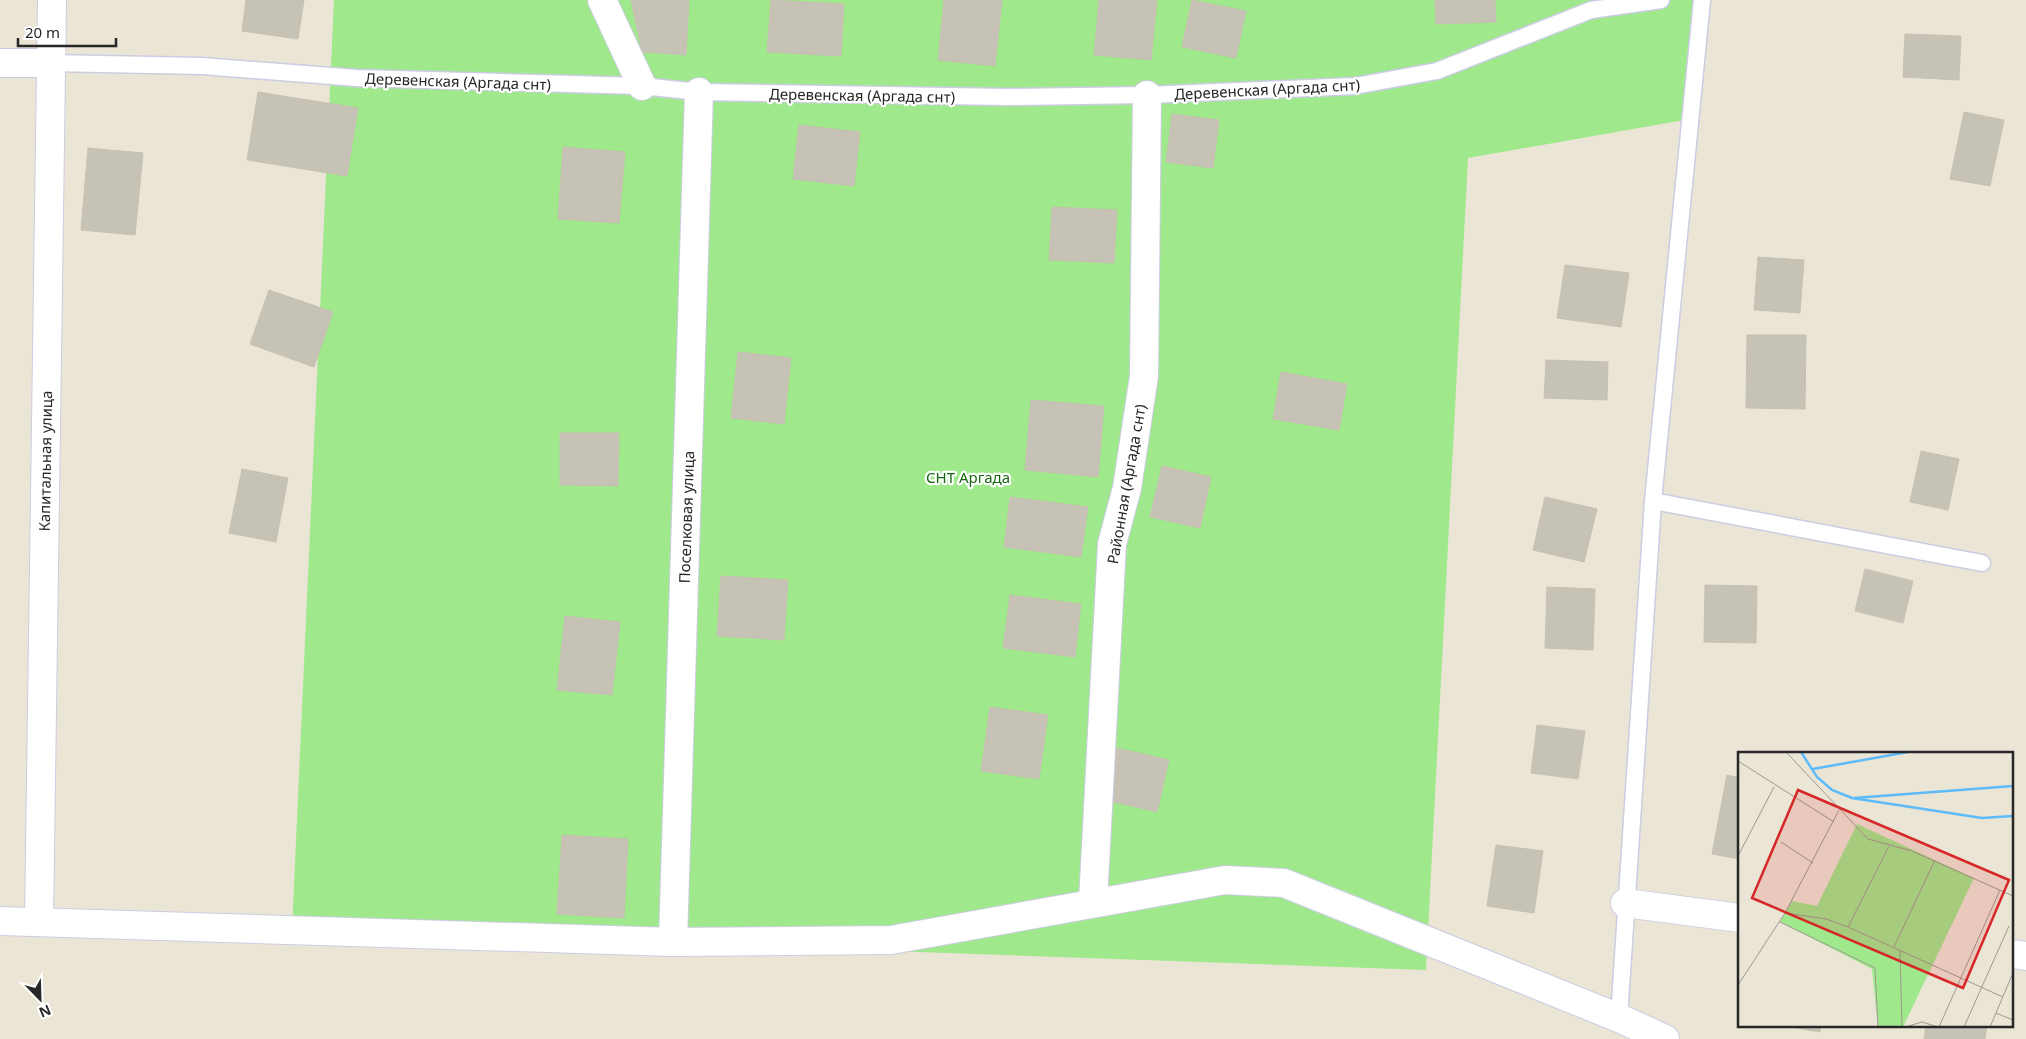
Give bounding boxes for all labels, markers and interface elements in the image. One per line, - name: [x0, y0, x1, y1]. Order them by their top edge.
- scale bar: [18, 15, 115, 47]
- text: 20 m: [25, 22, 60, 42]
- street label: Деревенская (Аргада снт): [365, 68, 551, 94]
- street label: Деревенская (Аргада снт): [1174, 74, 1360, 104]
- street label: Деревенская (Аргада снт): [769, 83, 955, 107]
- street label: Капитальная улица: [34, 390, 56, 532]
- street label: Районная (Аргада снт): [1102, 402, 1150, 566]
- street label: Поселковая улица: [674, 450, 698, 584]
- park label: СНТ Аргада: [926, 467, 1010, 487]
- inset map: [1738, 752, 2014, 1026]
- north arrow: [15, 974, 65, 1024]
- text: N: [36, 1000, 54, 1022]

